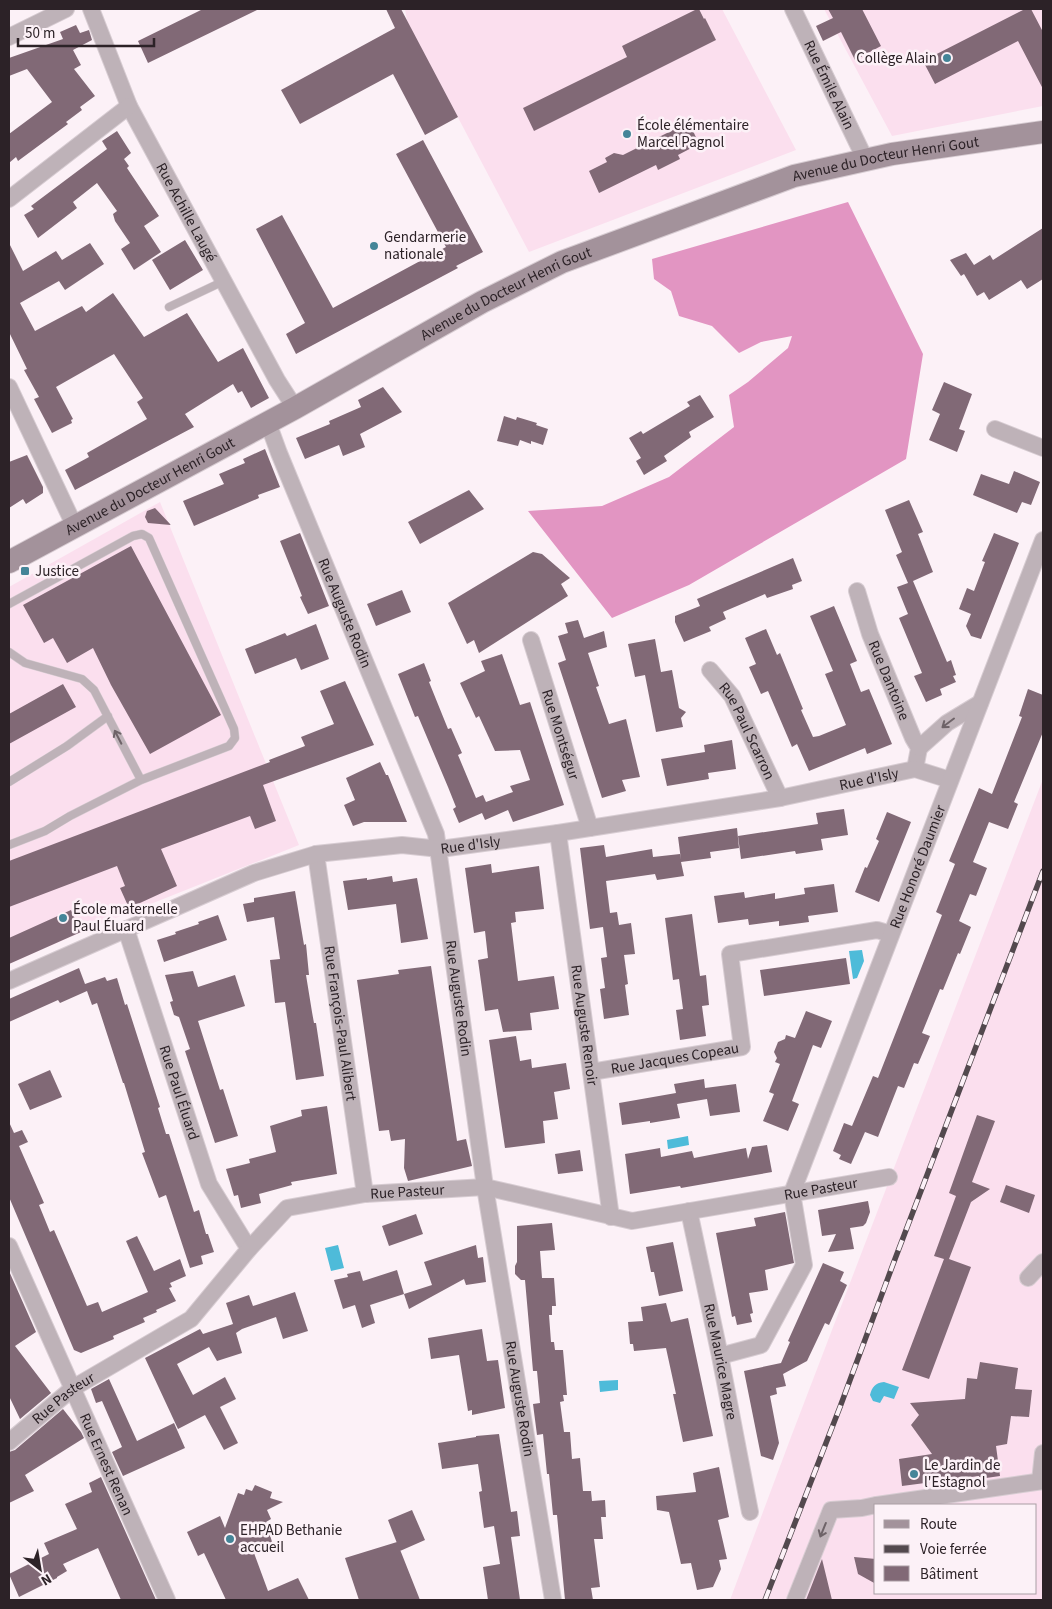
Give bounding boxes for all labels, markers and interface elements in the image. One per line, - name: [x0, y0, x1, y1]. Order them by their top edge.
- scale bar: [18, 15, 154, 47]
- text: 50 m: [25, 23, 55, 44]
- street label: Rue Émile Alain: [798, 37, 859, 133]
- place label: Collège Alain: [856, 48, 937, 69]
- marker: Collège Alain: [941, 52, 953, 64]
- place label: École élémentaire Marcel Pagnol: [637, 115, 749, 153]
- marker: École élémentaire Marcel Pagnol: [621, 128, 633, 140]
- street label: Avenue du Docteur Henri Gout: [790, 131, 980, 187]
- street label: Rue Achille Laugé: [151, 159, 221, 266]
- place label: Gendarmerie nationale: [384, 227, 466, 265]
- marker: Gendarmerie nationale: [368, 240, 380, 252]
- street label: Avenue du Docteur Henri Gout: [416, 242, 595, 346]
- street label: Avenue du Docteur Henri Gout: [62, 432, 239, 541]
- street label: Rue Auguste Rodin: [312, 555, 377, 671]
- place label: Justice: [35, 561, 79, 582]
- marker: Justice: [19, 565, 31, 577]
- street label: Rue Dantoine: [863, 637, 915, 724]
- street label: Rue Paul Scarron: [714, 678, 780, 783]
- street label: Rue Montségur: [536, 687, 584, 783]
- one-way arrow: [941, 718, 955, 728]
- one-way arrow: [113, 729, 123, 744]
- street label: Rue d'Isly: [837, 763, 901, 796]
- street label: Rue Honoré Daumier: [885, 801, 951, 932]
- street label: Rue d'Isly: [439, 831, 502, 860]
- place label: École maternelle Paul Éluard: [73, 899, 178, 937]
- marker: École maternelle Paul Éluard: [57, 912, 69, 924]
- street label: Rue Auguste Rodin: [440, 939, 477, 1058]
- street label: Rue François-Paul Alibert: [318, 944, 361, 1102]
- street label: Rue Auguste Renoir: [565, 964, 603, 1088]
- street label: Rue Jacques Copeau: [609, 1038, 741, 1080]
- street label: Rue Paul Éluard: [154, 1043, 204, 1143]
- street label: Rue Pasteur: [782, 1172, 860, 1206]
- street label: Rue Pasteur: [370, 1179, 446, 1205]
- street label: Rue Maurice Magre: [698, 1302, 742, 1422]
- street label: Rue Auguste Rodin: [499, 1339, 539, 1458]
- street label: Rue Pasteur: [28, 1367, 99, 1429]
- street label: Rue Ernest Renan: [74, 1410, 138, 1519]
- place label: Le Jardin de l'Estagnol: [924, 1455, 1000, 1493]
- marker: Le Jardin de l'Estagnol: [908, 1468, 920, 1480]
- legend: [874, 1504, 1037, 1594]
- text: Route: [920, 1514, 957, 1535]
- place label: EHPAD Bethanie accueil: [240, 1520, 342, 1558]
- one-way arrow: [818, 1522, 827, 1537]
- marker: EHPAD Bethanie accueil: [224, 1533, 236, 1545]
- text: Voie ferrée: [920, 1539, 987, 1560]
- north arrow: [15, 1544, 65, 1594]
- text: Bâtiment: [920, 1564, 978, 1585]
- text: N: [37, 1568, 55, 1590]

